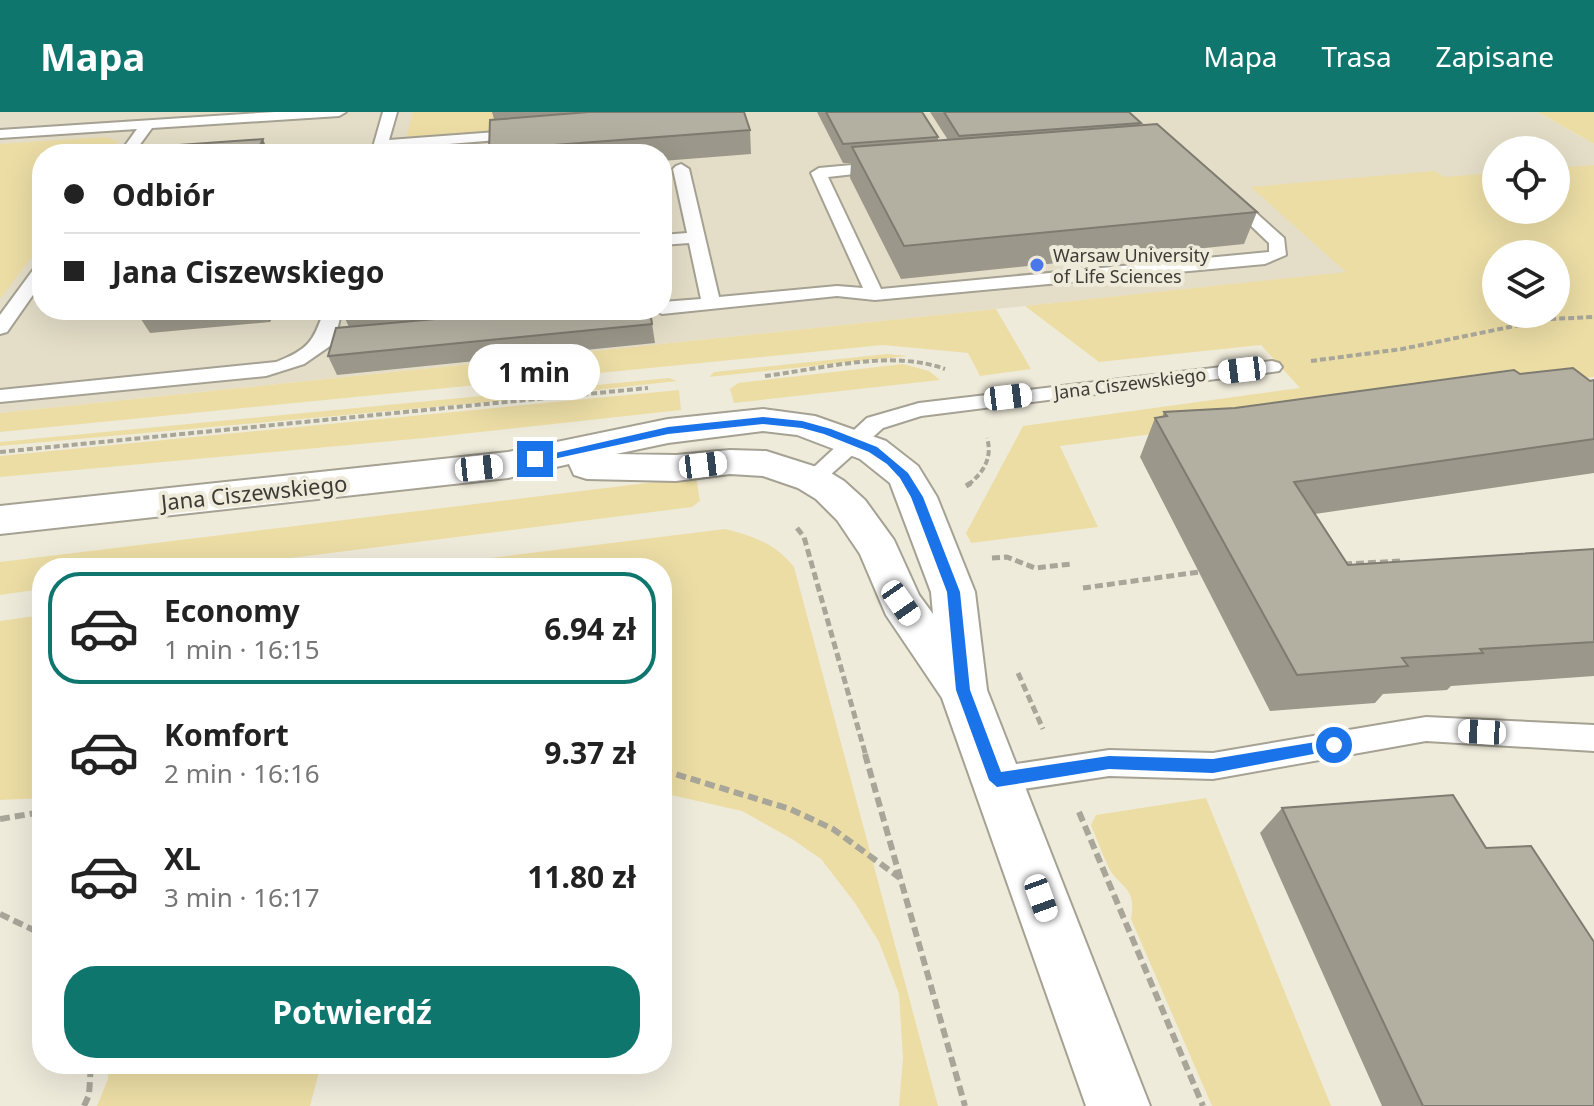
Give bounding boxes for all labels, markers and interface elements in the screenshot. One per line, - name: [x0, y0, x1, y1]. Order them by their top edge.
- text: Mapa: [40, 30, 145, 82]
- text: Mapa: [1204, 37, 1278, 75]
- text: Trasa: [1322, 37, 1392, 75]
- text: Zapisane: [1436, 37, 1554, 75]
- map controls: [1482, 136, 1570, 328]
- button: locate: [1482, 136, 1570, 224]
- text: Odbiór: [112, 174, 215, 215]
- button: layers: [1482, 240, 1570, 328]
- place label: Warsaw University of Life Sciences: [1053, 243, 1210, 288]
- text: Jana Ciszewskiego: [112, 251, 385, 292]
- marker: Warsaw University of Life Sciences: [1028, 256, 1046, 274]
- callout: 1 min: [469, 343, 601, 399]
- text: 1 min: [498, 354, 570, 390]
- car: [1217, 355, 1267, 385]
- street label: Jana Ciszewskiego: [1051, 362, 1207, 404]
- car: [983, 382, 1033, 412]
- route end: [517, 441, 553, 477]
- car: [678, 450, 728, 480]
- car: [454, 454, 504, 482]
- street label: Jana Ciszewskiego: [157, 467, 349, 517]
- car: [877, 576, 925, 630]
- text: Economy: [164, 590, 300, 631]
- icon: car: [68, 592, 140, 664]
- text: 6.94 zł: [544, 608, 636, 649]
- text: 1 min · 16:15: [164, 631, 320, 667]
- text: Komfort: [164, 714, 289, 755]
- icon: car: [68, 716, 140, 788]
- car: [1457, 719, 1507, 745]
- route start: [1316, 727, 1352, 763]
- text: 9.37 zł: [544, 732, 636, 773]
- text: 2 min · 16:16: [164, 755, 320, 791]
- text: XL: [164, 838, 201, 879]
- icon: car: [68, 840, 140, 912]
- text: 11.80 zł: [527, 856, 636, 897]
- car: [1022, 871, 1060, 925]
- text: 3 min · 16:17: [164, 879, 320, 915]
- button: Potwierdź: [64, 966, 640, 1058]

